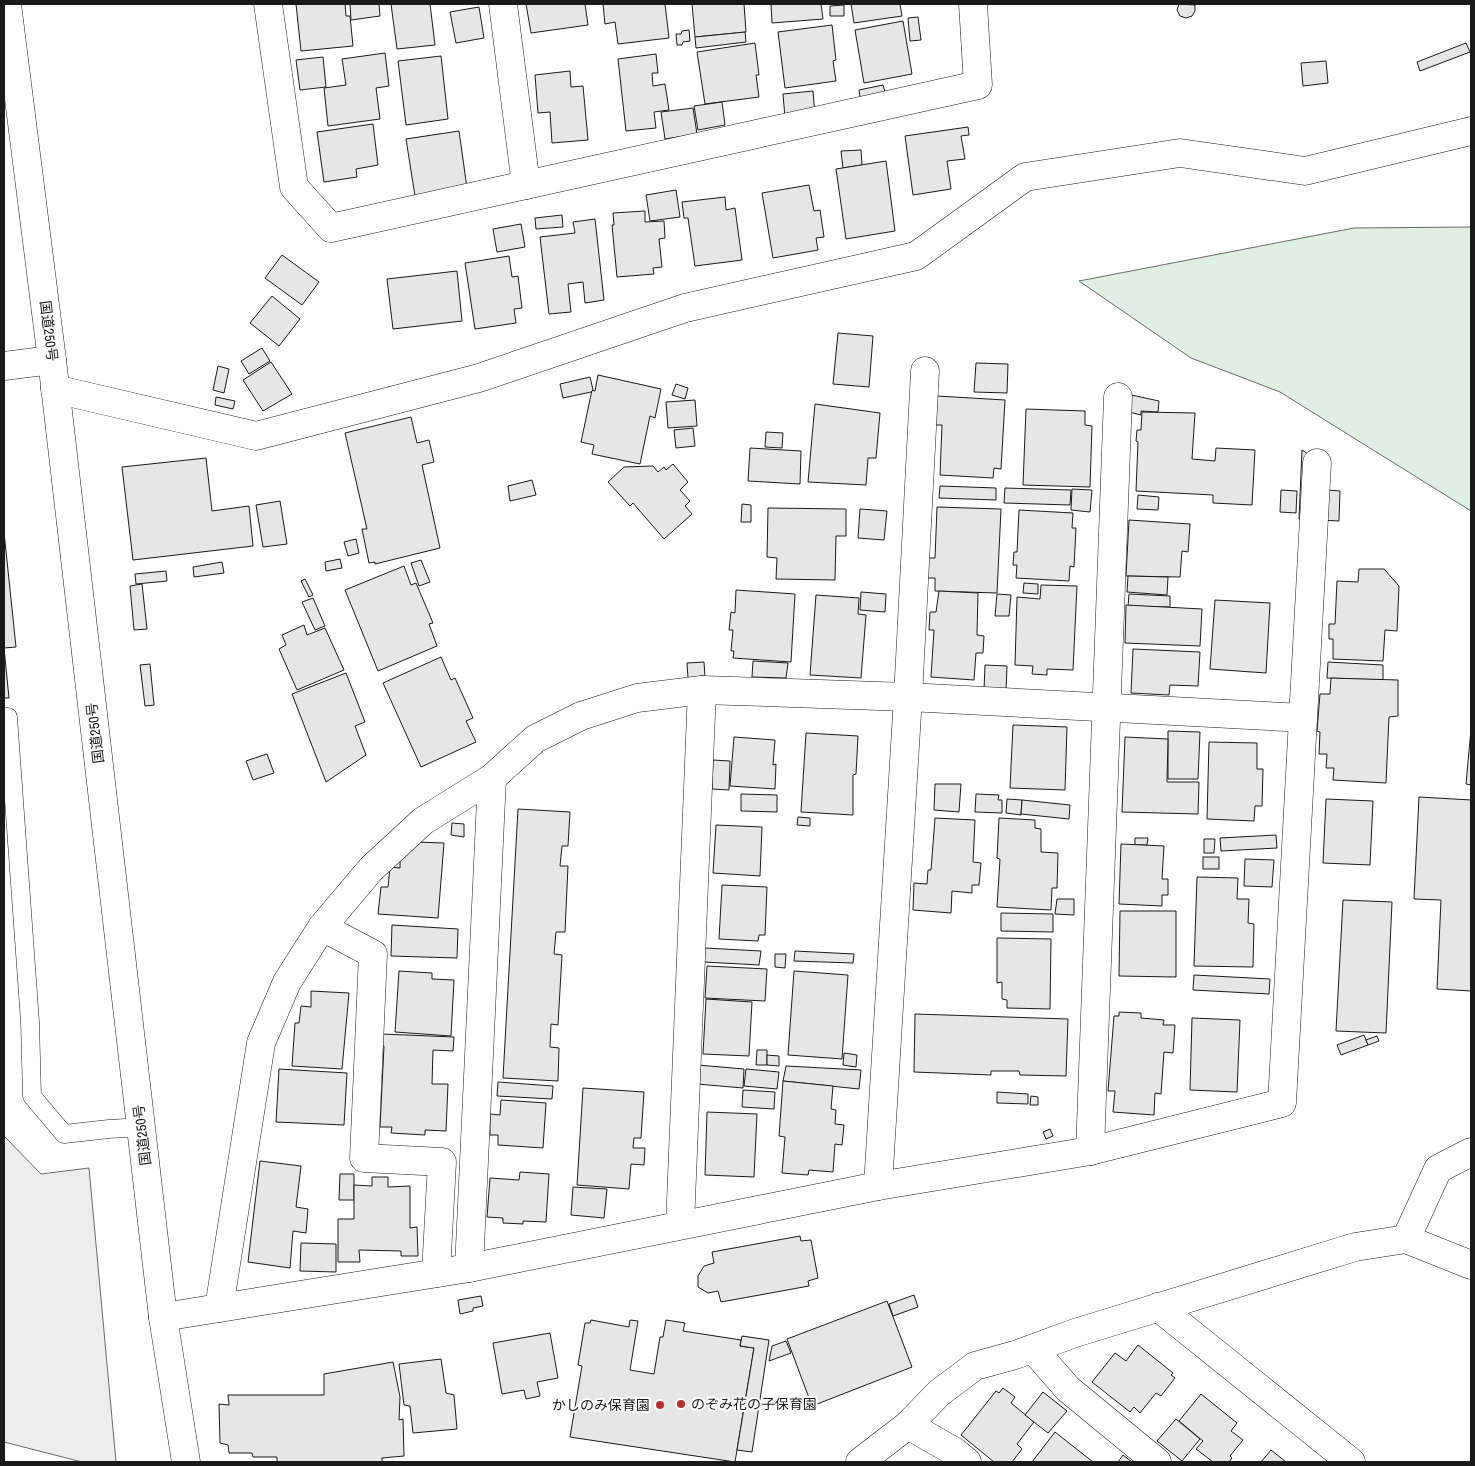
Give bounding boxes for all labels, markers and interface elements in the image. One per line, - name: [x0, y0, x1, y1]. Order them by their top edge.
- street label: 国道250号: [36, 300, 62, 362]
- street label: 国道250号: [82, 702, 108, 764]
- street label: 国道250号: [129, 1104, 155, 1166]
- place label: のぞみ花の子保育園: [691, 1395, 817, 1413]
- place label: かしのみ保育園: [552, 1396, 650, 1414]
- marker: のぞみ花の子保育園: [675, 1398, 687, 1410]
- marker: かしのみ保育園: [654, 1399, 666, 1411]

